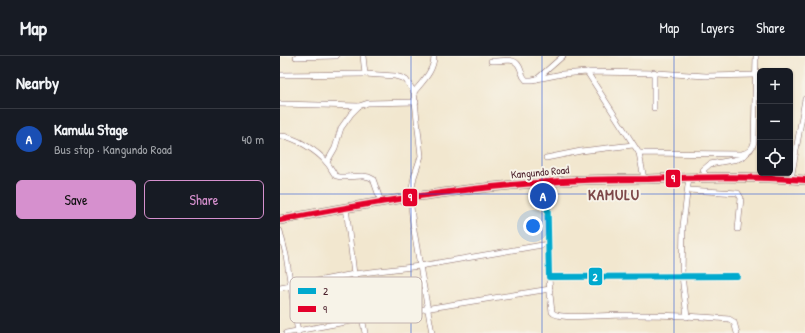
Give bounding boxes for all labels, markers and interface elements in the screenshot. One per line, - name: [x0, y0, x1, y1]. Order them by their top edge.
- text: Map: [20, 15, 47, 41]
- text: Map: [659, 18, 679, 37]
- text: Layers: [701, 18, 734, 37]
- text: Share: [756, 18, 785, 37]
- map controls: [757, 68, 793, 176]
- button: +: [757, 68, 793, 104]
- text: Nearby: [16, 71, 59, 94]
- button: −: [757, 104, 793, 140]
- text: Kamulu Stage: [54, 119, 128, 140]
- text: A: [26, 130, 32, 148]
- text: 40 m: [241, 130, 264, 148]
- text: Bus stop · Kangundo Road: [54, 140, 172, 158]
- button: locate: [757, 140, 793, 176]
- street label: Kangundo Road: [510, 162, 570, 182]
- line badge: 9: [665, 169, 681, 188]
- text: 9: [671, 171, 675, 185]
- button: Save: [16, 180, 136, 219]
- button: Share: [144, 180, 264, 219]
- pin: A: [530, 181, 556, 211]
- district label: KAMULU: [588, 184, 640, 205]
- line badge: 9: [402, 188, 418, 207]
- text: 9: [408, 190, 412, 204]
- your location: [523, 216, 543, 236]
- line badge: 2: [588, 267, 603, 286]
- text: 2: [592, 270, 598, 284]
- legend: [290, 277, 422, 323]
- text: 2: [323, 284, 328, 298]
- text: 9: [323, 302, 327, 316]

